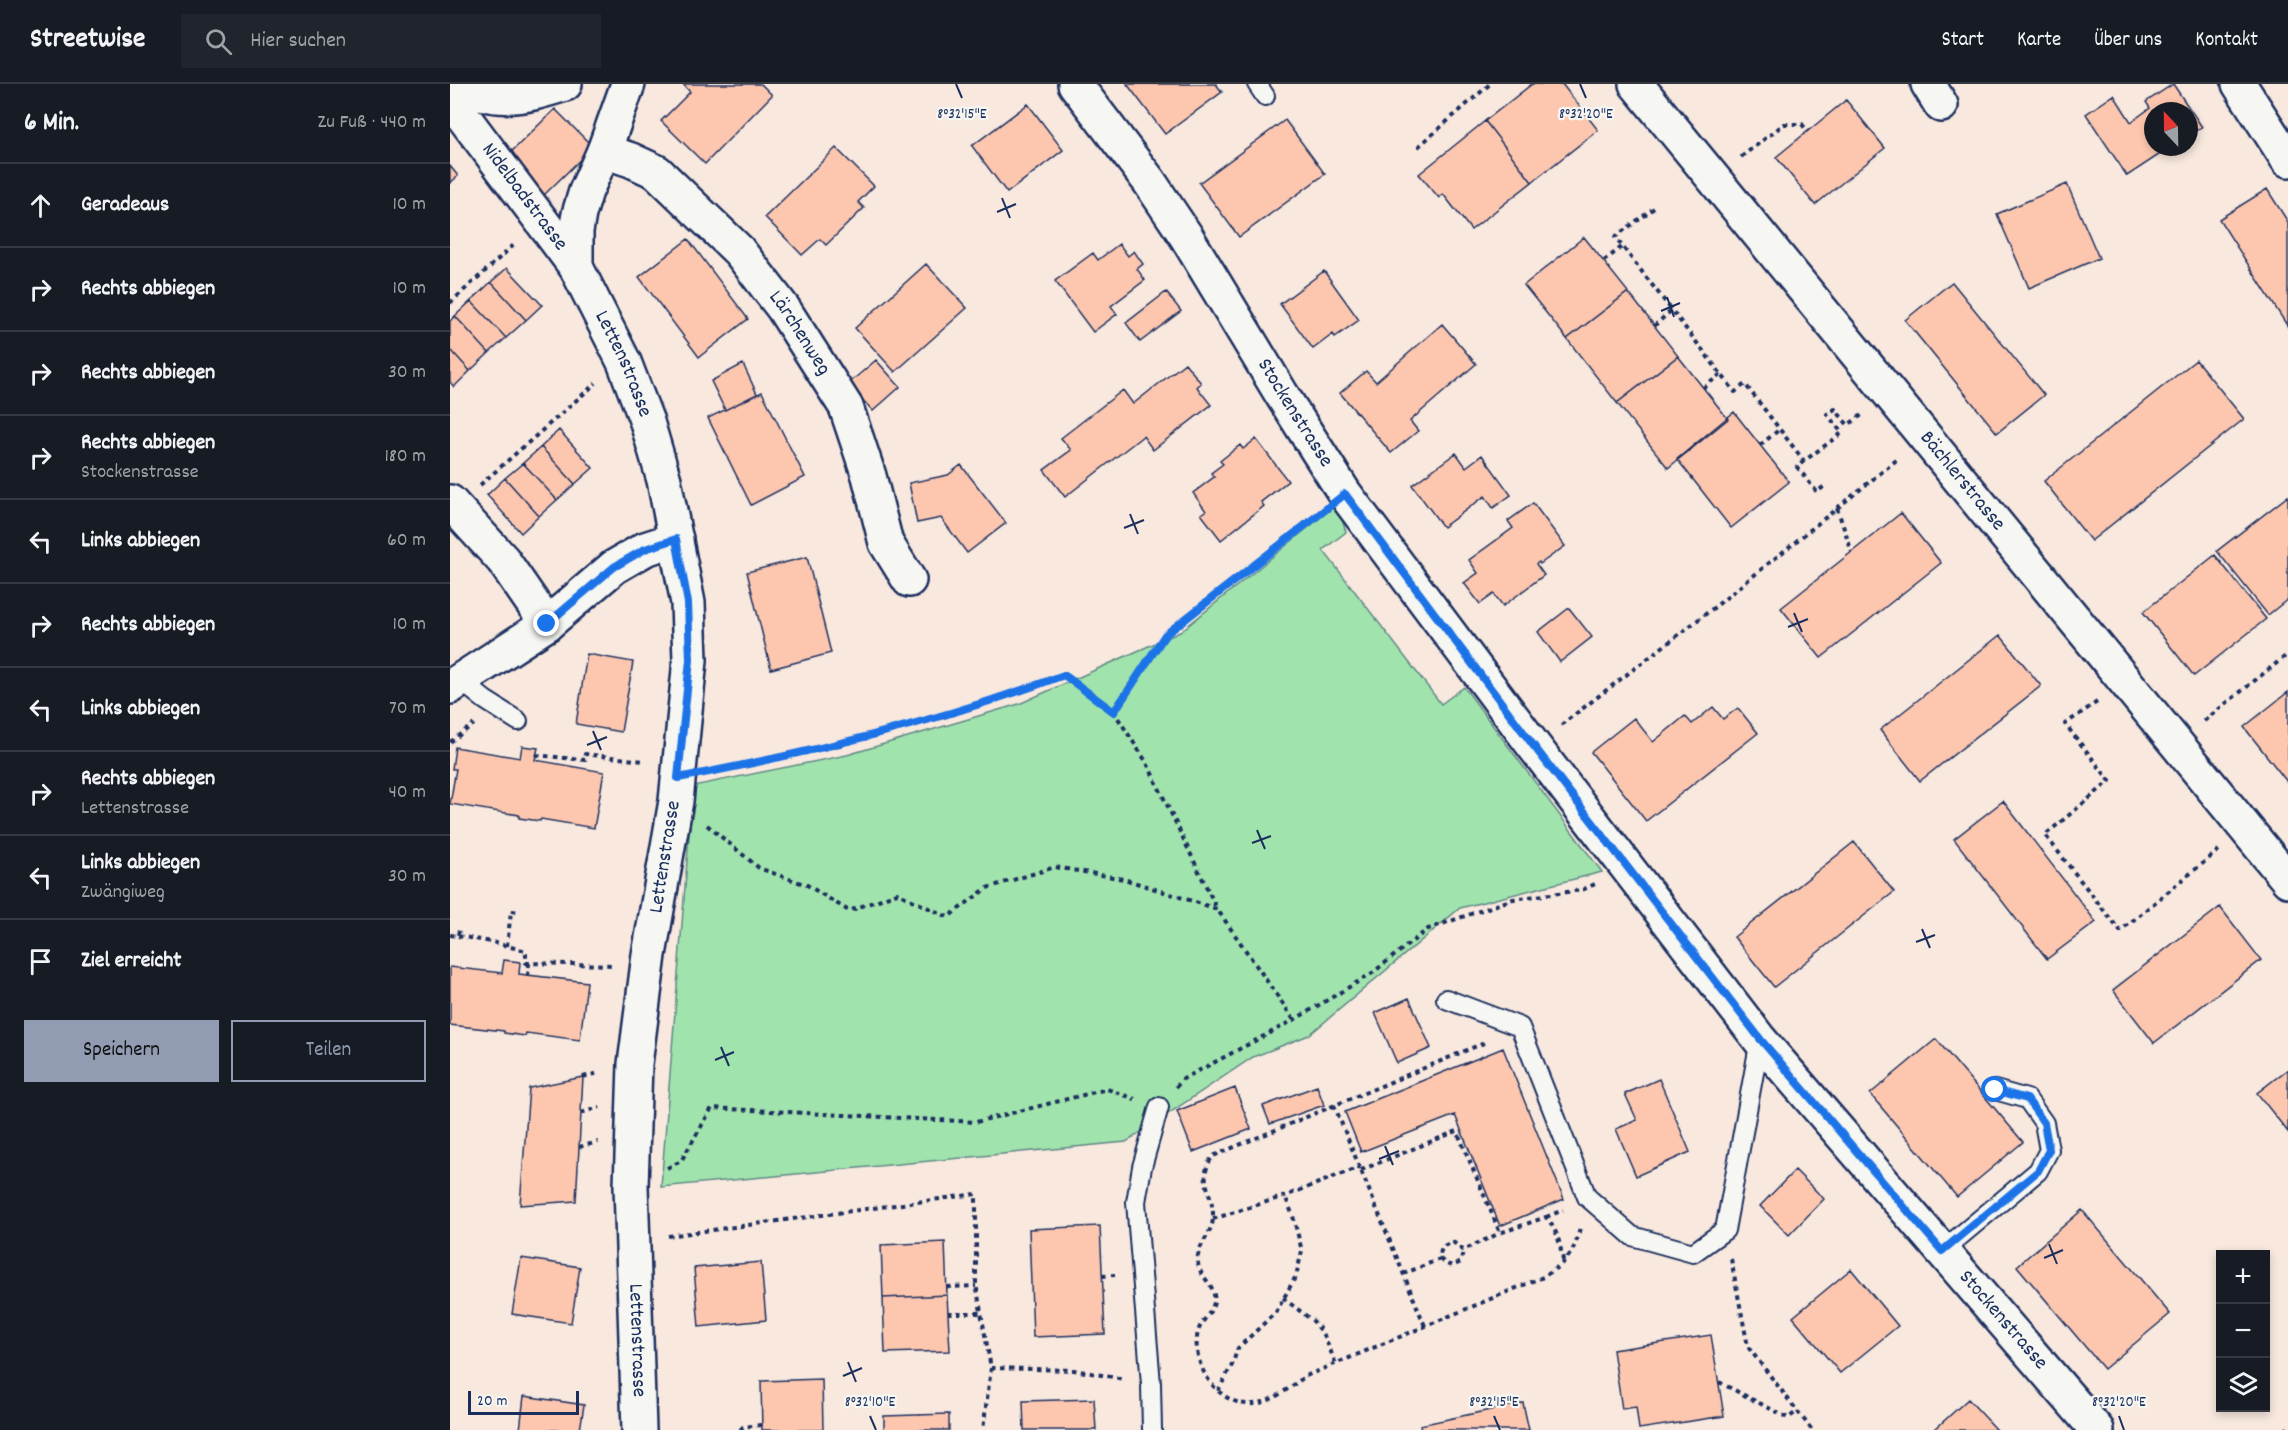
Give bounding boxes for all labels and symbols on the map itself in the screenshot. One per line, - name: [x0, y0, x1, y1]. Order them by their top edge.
- north arrow: [2144, 102, 2198, 156]
- text: 8°32'15"E: [937, 104, 987, 126]
- text: 8°32'20"E: [1559, 104, 1613, 126]
- street label: Nidelbadstrasse: [473, 137, 574, 258]
- street label: Lärchenweg: [760, 285, 838, 382]
- street label: Lettenstrasse: [586, 306, 659, 422]
- street label: Stockenstrasse: [1249, 353, 1340, 474]
- street label: Bächlerstrasse: [1912, 425, 2012, 538]
- route end: [533, 610, 559, 636]
- street label: Lettenstrasse: [642, 799, 690, 915]
- route start: [1981, 1076, 2007, 1102]
- street label: Stockenstrasse: [1951, 1264, 2054, 1377]
- street label: Lettenstrasse: [619, 1283, 653, 1398]
- scale bar: [468, 1388, 579, 1416]
- text: 8°32'10"E: [845, 1392, 895, 1414]
- text: 8°32'15"E: [1469, 1392, 1519, 1414]
- text: 8°32'20"E: [2092, 1392, 2146, 1414]

